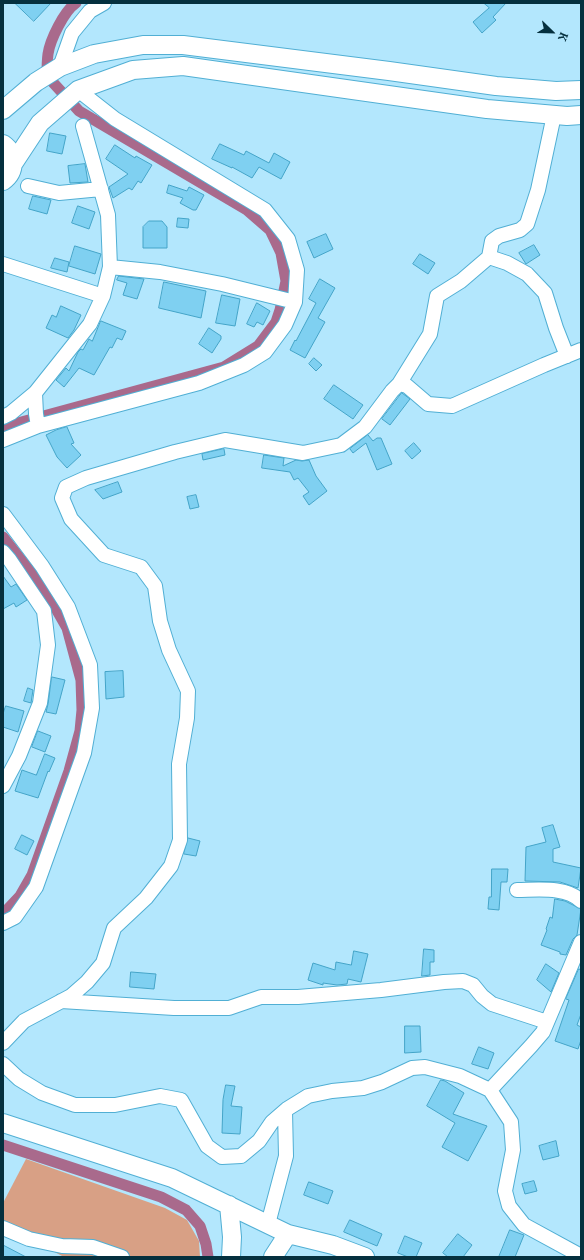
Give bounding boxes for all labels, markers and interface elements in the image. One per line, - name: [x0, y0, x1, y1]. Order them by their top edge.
- north arrow: [532, 12, 572, 52]
- text: K: [555, 30, 571, 43]

